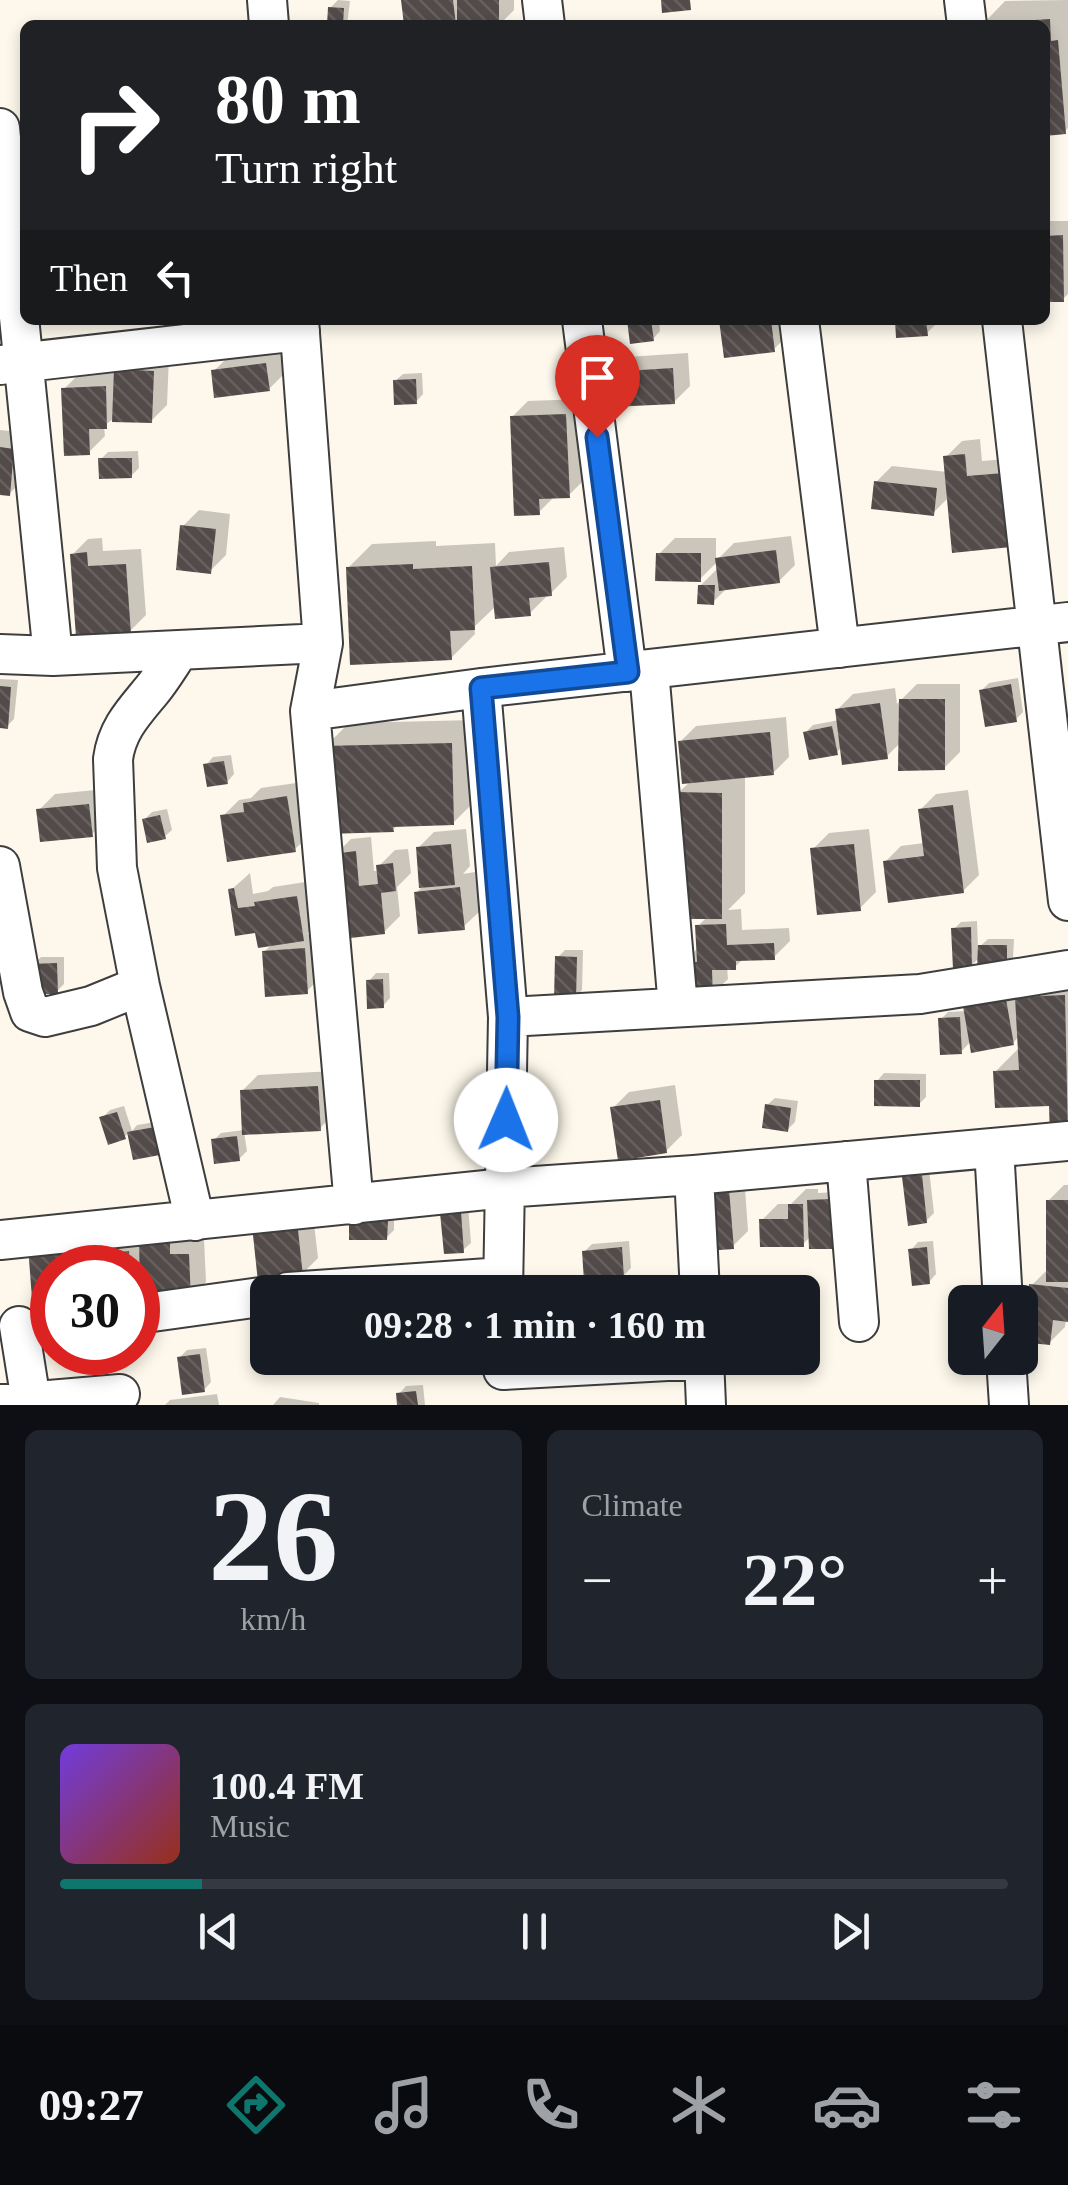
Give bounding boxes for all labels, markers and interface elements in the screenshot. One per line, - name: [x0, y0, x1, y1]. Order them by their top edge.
- icon: right: [50, 60, 180, 190]
- text: 80 m: [215, 61, 361, 138]
- text: Turn right: [215, 143, 397, 193]
- icon: left: [148, 250, 203, 305]
- text: Then: [50, 257, 128, 299]
- pin: [555, 335, 640, 438]
- icon: arrive: [570, 350, 625, 405]
- position arrow: [454, 1068, 558, 1172]
- speed limit sign: 30: [30, 1245, 160, 1375]
- north arrow: [948, 1285, 1038, 1375]
- map controls: [948, 1285, 1038, 1375]
- text: 09:28 · 1 min · 160 m: [364, 1304, 706, 1346]
- text: 26: [208, 1464, 338, 1608]
- text: Climate: [582, 1487, 683, 1523]
- text: 22°: [742, 1538, 847, 1621]
- text: −: [582, 1550, 613, 1611]
- text: +: [977, 1550, 1008, 1611]
- text: km/h: [240, 1601, 306, 1637]
- text: 100.4 FM: [210, 1765, 364, 1807]
- text: Music: [210, 1808, 290, 1844]
- icon: previous: [191, 1904, 246, 1959]
- icon: pause: [507, 1904, 562, 1959]
- icon: next: [823, 1904, 878, 1959]
- icon: directions: [221, 2070, 291, 2140]
- icon: music: [369, 2070, 439, 2140]
- icon: phone: [516, 2070, 586, 2140]
- icon: climate: [664, 2070, 734, 2140]
- icon: car: [812, 2070, 882, 2140]
- icon: filters: [959, 2070, 1029, 2140]
- text: 09:27: [39, 2080, 144, 2130]

